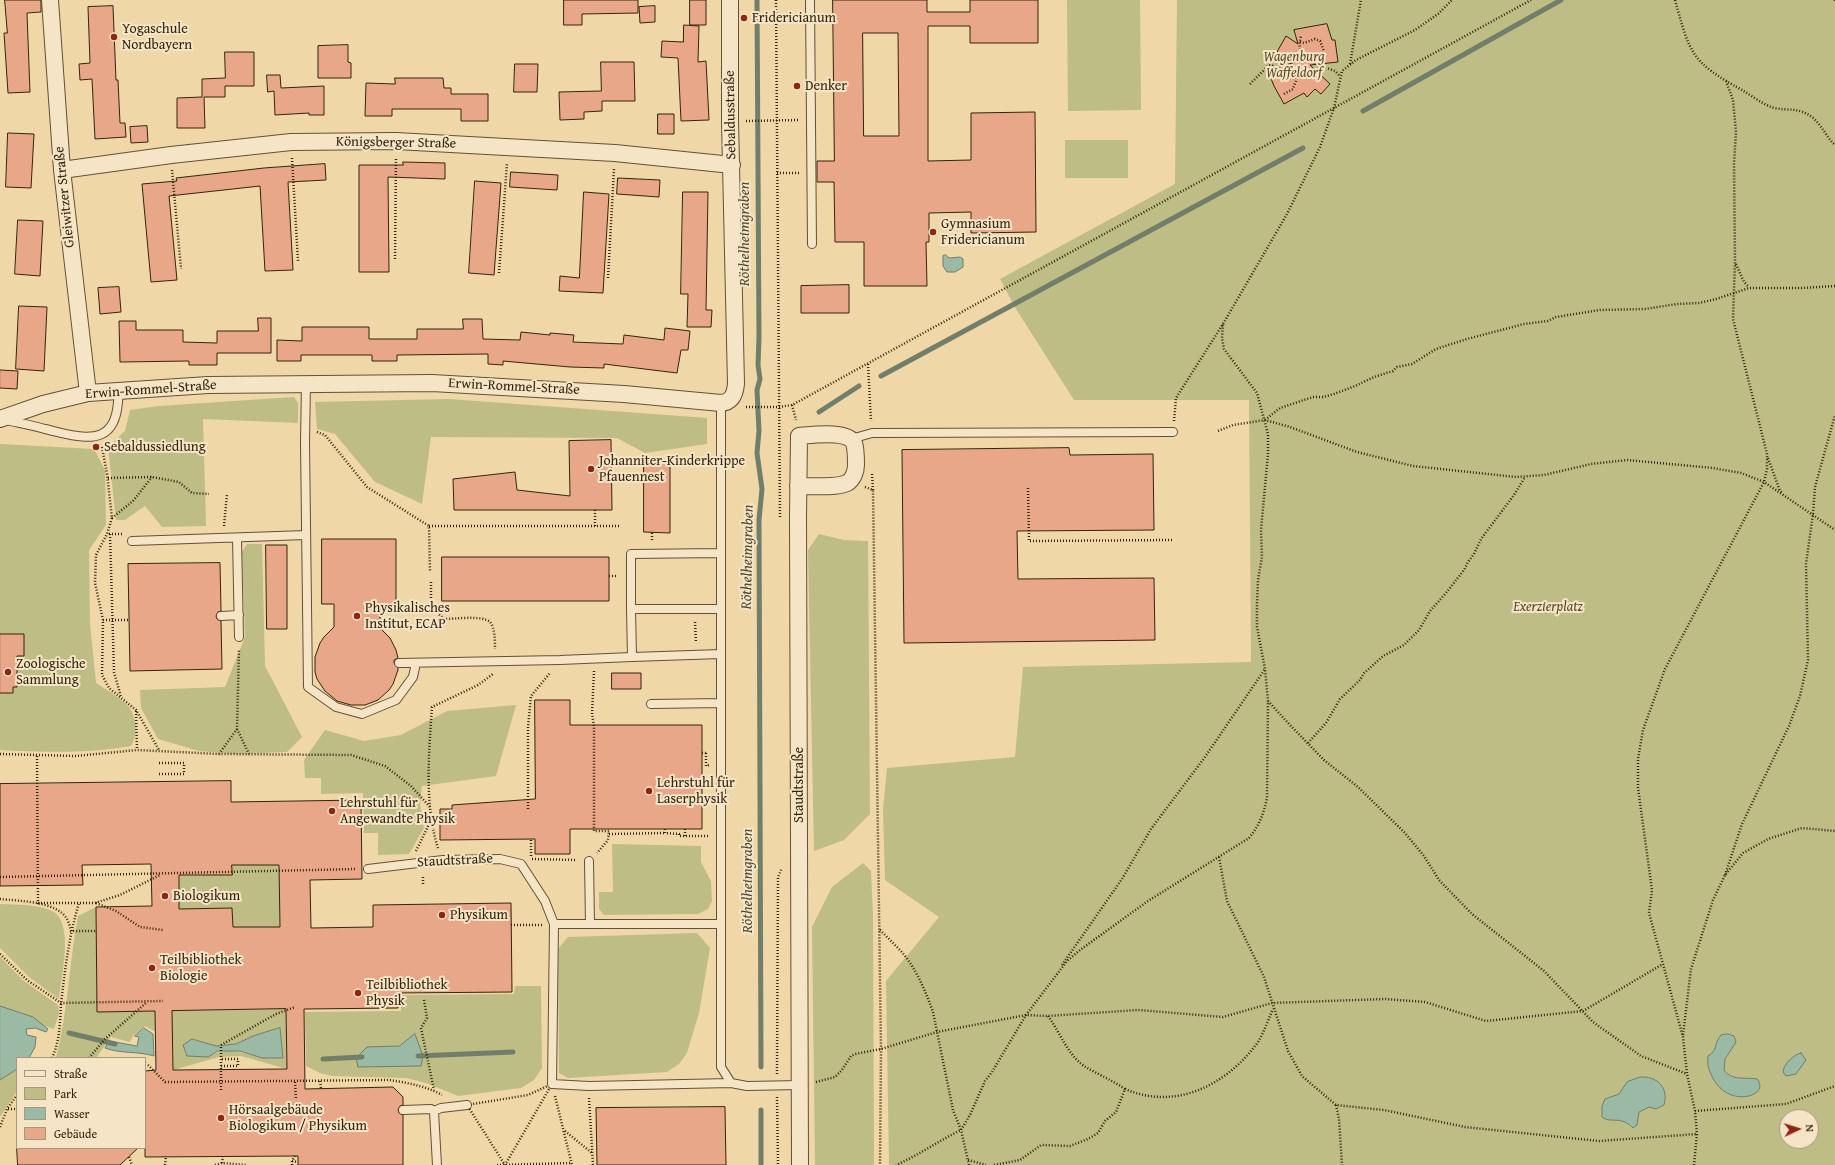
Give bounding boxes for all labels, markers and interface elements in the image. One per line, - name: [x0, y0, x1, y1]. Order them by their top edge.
- place label: Fridericianum: [752, 10, 836, 26]
- marker: Fridericianum: [739, 13, 749, 23]
- place label: Yogaschule Nordbayern: [122, 21, 192, 54]
- marker: Yogaschule Nordbayern: [109, 32, 119, 42]
- park label: Wagenburg Waffeldorf: [1263, 49, 1325, 82]
- street label: Sebaldusstraße: [722, 70, 740, 160]
- place label: Denker: [805, 78, 847, 94]
- marker: Denker: [792, 81, 802, 91]
- street label: Königsberger Straße: [336, 134, 456, 152]
- street label: Gleiwitzer Straße: [51, 145, 79, 249]
- water label: Röthelheimgraben: [736, 182, 754, 286]
- place label: Gymnasium Fridericianum: [941, 216, 1025, 248]
- marker: Gymnasium Fridericianum: [928, 227, 938, 237]
- street label: Erwin-Rommel-Straße: [448, 375, 580, 399]
- street label: Erwin-Rommel-Straße: [85, 377, 217, 403]
- place label: Sebaldussiedlung: [104, 439, 206, 455]
- marker: Sebaldussiedlung: [91, 442, 101, 452]
- place label: Johanniter-Kinderkrippe Pfauennest: [599, 453, 745, 486]
- marker: Johanniter-Kinderkrippe Pfauennest: [586, 464, 596, 474]
- water label: Röthelheimgraben: [738, 505, 758, 609]
- park label: Exerzierplatz: [1513, 599, 1583, 615]
- place label: Physikalisches Institut, ECAP: [365, 600, 450, 632]
- marker: Physikalisches Institut, ECAP: [352, 611, 362, 621]
- place label: Zoologische Sammlung: [16, 656, 86, 688]
- marker: Zoologische Sammlung: [3, 667, 13, 677]
- street label: Staudtstraße: [791, 747, 807, 823]
- place label: Lehrstuhl für Laserphysik: [657, 775, 735, 808]
- marker: Lehrstuhl für Laserphysik: [644, 786, 654, 796]
- place label: Lehrstuhl für Angewandte Physik: [340, 795, 455, 828]
- marker: Lehrstuhl für Angewandte Physik: [327, 806, 337, 816]
- water label: Röthelheimgraben: [739, 829, 757, 933]
- street label: Staudtstraße: [417, 851, 493, 871]
- place label: Biologikum: [173, 888, 240, 904]
- marker: Biologikum: [160, 891, 170, 901]
- place label: Physikum: [450, 907, 508, 923]
- marker: Physikum: [437, 910, 447, 920]
- place label: Teilbibliothek Biologie: [160, 952, 242, 984]
- marker: Teilbibliothek Biologie: [147, 963, 157, 973]
- place label: Teilbibliothek Physik: [366, 977, 448, 1010]
- marker: Teilbibliothek Physik: [353, 988, 363, 998]
- legend: [16, 1057, 146, 1149]
- text: Straße: [54, 1065, 87, 1082]
- text: Park: [54, 1085, 77, 1102]
- place label: Hörsaalgebäude Biologikum / Physikum: [229, 1102, 367, 1134]
- text: Wasser: [54, 1105, 90, 1122]
- north arrow: [1779, 1109, 1819, 1149]
- marker: Hörsaalgebäude Biologikum / Physikum: [216, 1113, 226, 1123]
- text: N: [1802, 1124, 1818, 1132]
- text: Gebäude: [54, 1125, 97, 1142]

